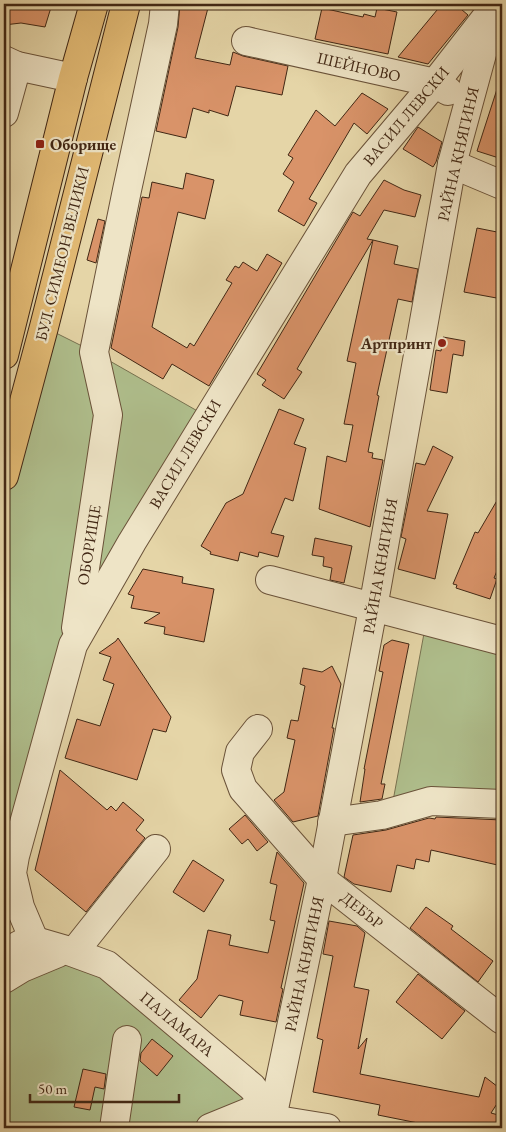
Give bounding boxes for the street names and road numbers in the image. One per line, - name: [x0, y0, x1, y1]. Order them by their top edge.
- street label: ШЕЙНОВО: [315, 47, 403, 87]
- street label: ВАСИЛ ЛЕВСКИ: [358, 62, 454, 170]
- street label: РАЙНА КНЯГИНЯ: [432, 84, 484, 223]
- street label: БУЛ. СИМЕОН ВЕЛИКИ: [30, 165, 94, 343]
- street label: ВАСИЛ ЛЕВСКИ: [144, 396, 226, 512]
- street label: РАЙНА КНЯГИНЯ: [358, 496, 402, 636]
- street label: ОБОРИЩЕ: [72, 503, 106, 587]
- street label: ДЕБЪР: [336, 887, 388, 933]
- street label: РАЙНА КНЯГИНЯ: [279, 894, 329, 1033]
- street label: ПАЛАМАРА: [135, 987, 219, 1062]

